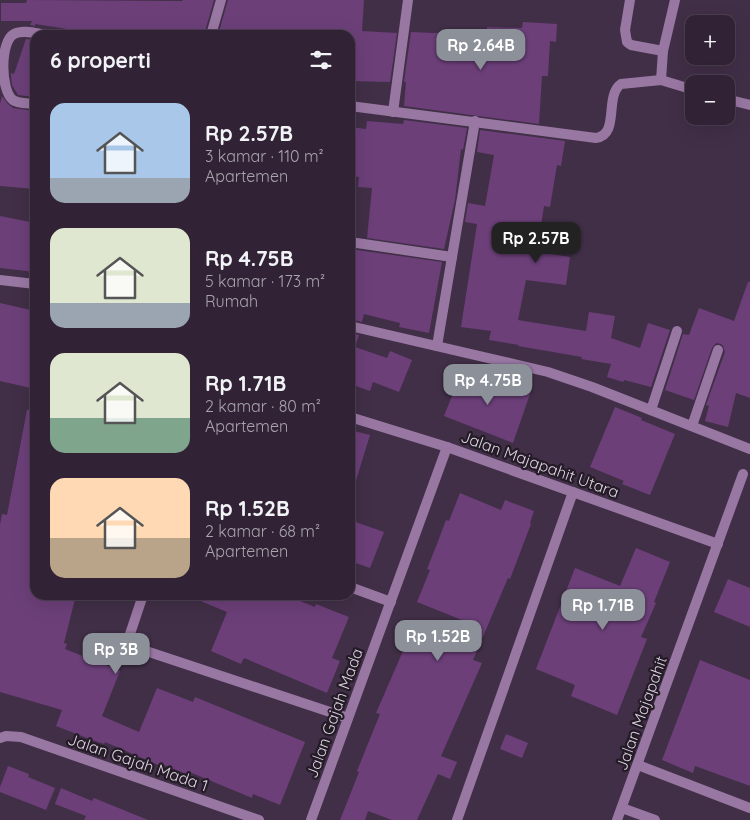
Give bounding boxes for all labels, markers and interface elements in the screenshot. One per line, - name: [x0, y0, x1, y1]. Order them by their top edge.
- map controls: [685, 15, 735, 125]
- button: +: [685, 15, 735, 65]
- pin: Rp 2.64B: [429, 28, 533, 71]
- text: Rp 2.64B: [447, 35, 515, 55]
- icon: filters: [307, 46, 335, 74]
- text: 6 properti: [50, 47, 151, 73]
- button: −: [685, 75, 735, 125]
- text: Rp 2.57B: [205, 120, 293, 146]
- icon: home: [90, 123, 150, 183]
- text: 3 kamar · 110 m²: [205, 146, 324, 166]
- text: Apartemen: [205, 166, 288, 186]
- pin: Rp 2.57B: [484, 222, 588, 264]
- text: Rp 2.57B: [502, 228, 570, 248]
- text: Rp 4.75B: [205, 245, 293, 271]
- icon: home: [90, 248, 150, 308]
- text: 5 kamar · 173 m²: [205, 271, 325, 291]
- text: Rumah: [205, 291, 258, 311]
- pin: Rp 4.75B: [436, 364, 540, 406]
- text: Rp 1.71B: [205, 370, 286, 396]
- text: Rp 4.75B: [454, 370, 522, 390]
- icon: home: [90, 373, 150, 433]
- text: 2 kamar · 80 m²: [205, 396, 321, 416]
- text: Apartemen: [205, 416, 288, 436]
- street label: Jalan Majapahit Utara: [458, 426, 622, 502]
- text: Rp 1.52B: [205, 495, 290, 521]
- icon: home: [90, 498, 150, 558]
- text: 2 kamar · 68 m²: [205, 521, 320, 541]
- text: Apartemen: [205, 541, 288, 561]
- pin: Rp 1.71B: [551, 588, 655, 631]
- text: Rp 1.71B: [572, 595, 634, 615]
- pin: Rp 1.52B: [386, 620, 490, 662]
- text: Rp 1.52B: [406, 626, 470, 646]
- pin: Rp 3B: [81, 632, 151, 675]
- text: Rp 3B: [94, 639, 138, 659]
- street label: Jalan Gajah Mada: [301, 645, 367, 781]
- street label: Jalan Majapahit: [611, 653, 671, 773]
- street label: Jalan Gajah Mada 1: [65, 729, 211, 795]

